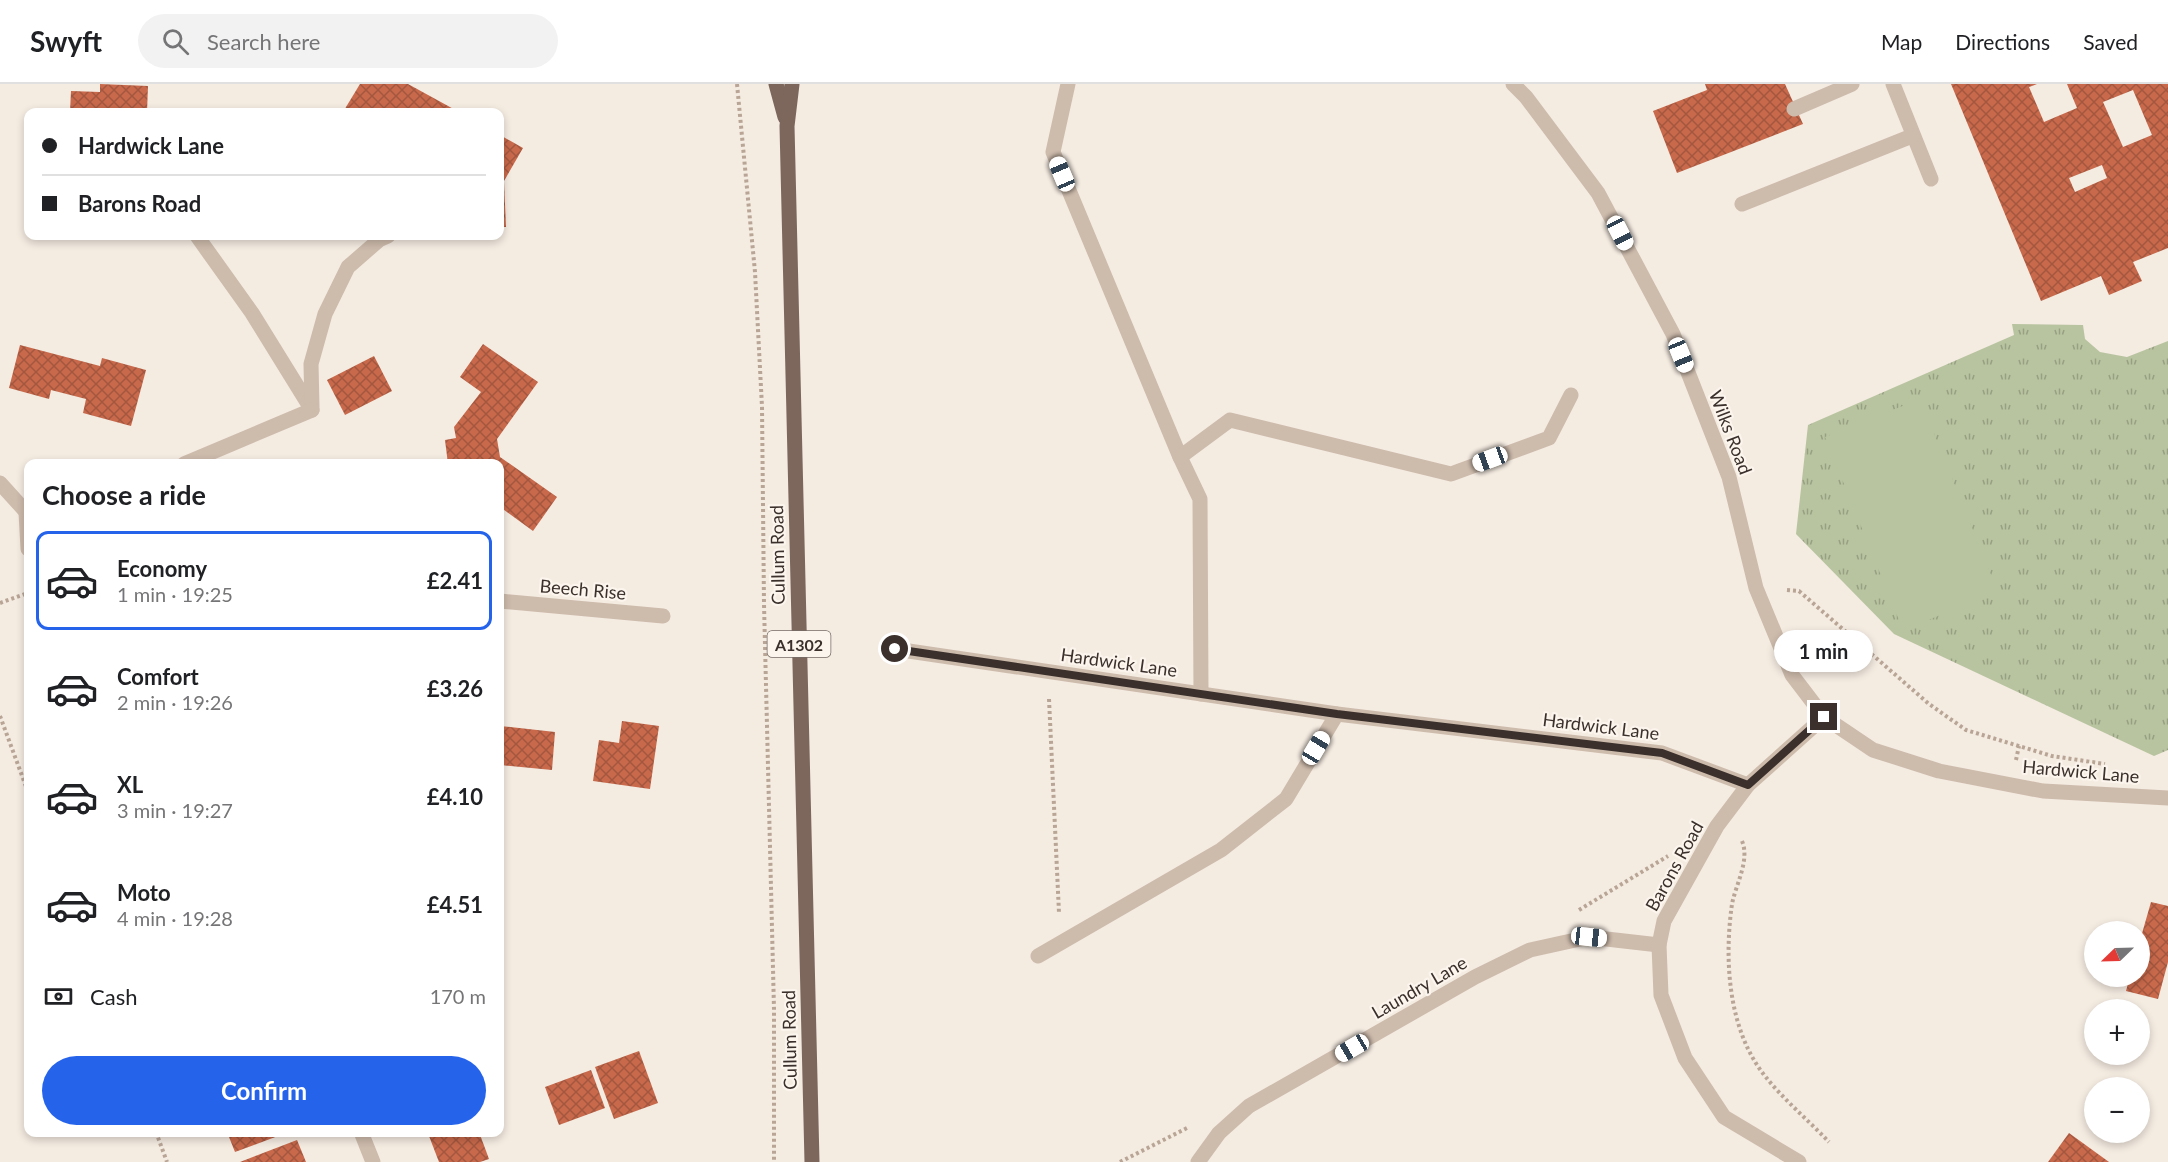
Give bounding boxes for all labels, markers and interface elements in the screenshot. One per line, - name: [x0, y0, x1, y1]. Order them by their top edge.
- search box: [138, 14, 558, 68]
- text: Swyft: [30, 24, 102, 58]
- icon: search: [159, 25, 192, 58]
- text: Search here: [207, 28, 320, 55]
- text: Map: [1881, 29, 1922, 54]
- text: Directions: [1955, 29, 2050, 54]
- text: Saved: [2083, 29, 2138, 54]
- text: Hardwick Lane: [78, 132, 224, 159]
- car: [1047, 154, 1077, 194]
- text: Barons Road: [78, 190, 201, 217]
- car: [1604, 213, 1636, 253]
- car: [1666, 335, 1696, 375]
- street label: Wilks Road: [1705, 387, 1757, 477]
- car: [1470, 444, 1510, 474]
- text: Choose a ride: [42, 478, 206, 511]
- street label: Cullum Road: [765, 505, 789, 605]
- icon: car: [45, 554, 99, 608]
- text: Economy: [117, 555, 207, 582]
- text: £2.41: [427, 567, 483, 594]
- street label: Beech Rise: [539, 574, 627, 604]
- text: 1 min · 19:25: [117, 582, 233, 606]
- callout: 1 min: [1774, 630, 1874, 672]
- road number: A1302: [768, 631, 830, 657]
- route start: [881, 635, 908, 662]
- text: 1 min: [1799, 639, 1848, 663]
- street label: Hardwick Lane: [1059, 643, 1179, 681]
- icon: car: [45, 662, 99, 716]
- text: Comfort: [117, 663, 199, 690]
- text: £3.26: [427, 675, 483, 702]
- text: 2 min · 19:26: [117, 690, 233, 714]
- route end: [1810, 703, 1837, 730]
- street label: Hardwick Lane: [1541, 708, 1661, 744]
- car: [1299, 728, 1333, 768]
- street label: Hardwick Lane: [2022, 755, 2140, 787]
- icon: car: [45, 770, 99, 824]
- text: XL: [117, 771, 143, 798]
- text: £4.10: [427, 783, 483, 810]
- text: 3 min · 19:27: [117, 798, 233, 822]
- street label: Barons Road: [1640, 817, 1708, 915]
- icon: car: [45, 878, 99, 932]
- text: Moto: [117, 879, 171, 906]
- text: £4.51: [427, 891, 483, 918]
- text: 4 min · 19:28: [117, 906, 233, 930]
- north arrow: [2084, 921, 2150, 987]
- map controls: [2084, 921, 2150, 1143]
- car: [1570, 926, 1608, 948]
- street label: Laundry Lane: [1368, 951, 1470, 1023]
- icon: cash: [42, 980, 75, 1013]
- text: Cash: [90, 983, 137, 1010]
- text: 170 m: [430, 984, 486, 1008]
- street label: Cullum Road: [777, 990, 801, 1090]
- button: +: [2084, 999, 2150, 1065]
- car: [1332, 1031, 1372, 1065]
- button: Confirm: [42, 1056, 486, 1125]
- button: −: [2084, 1077, 2150, 1143]

